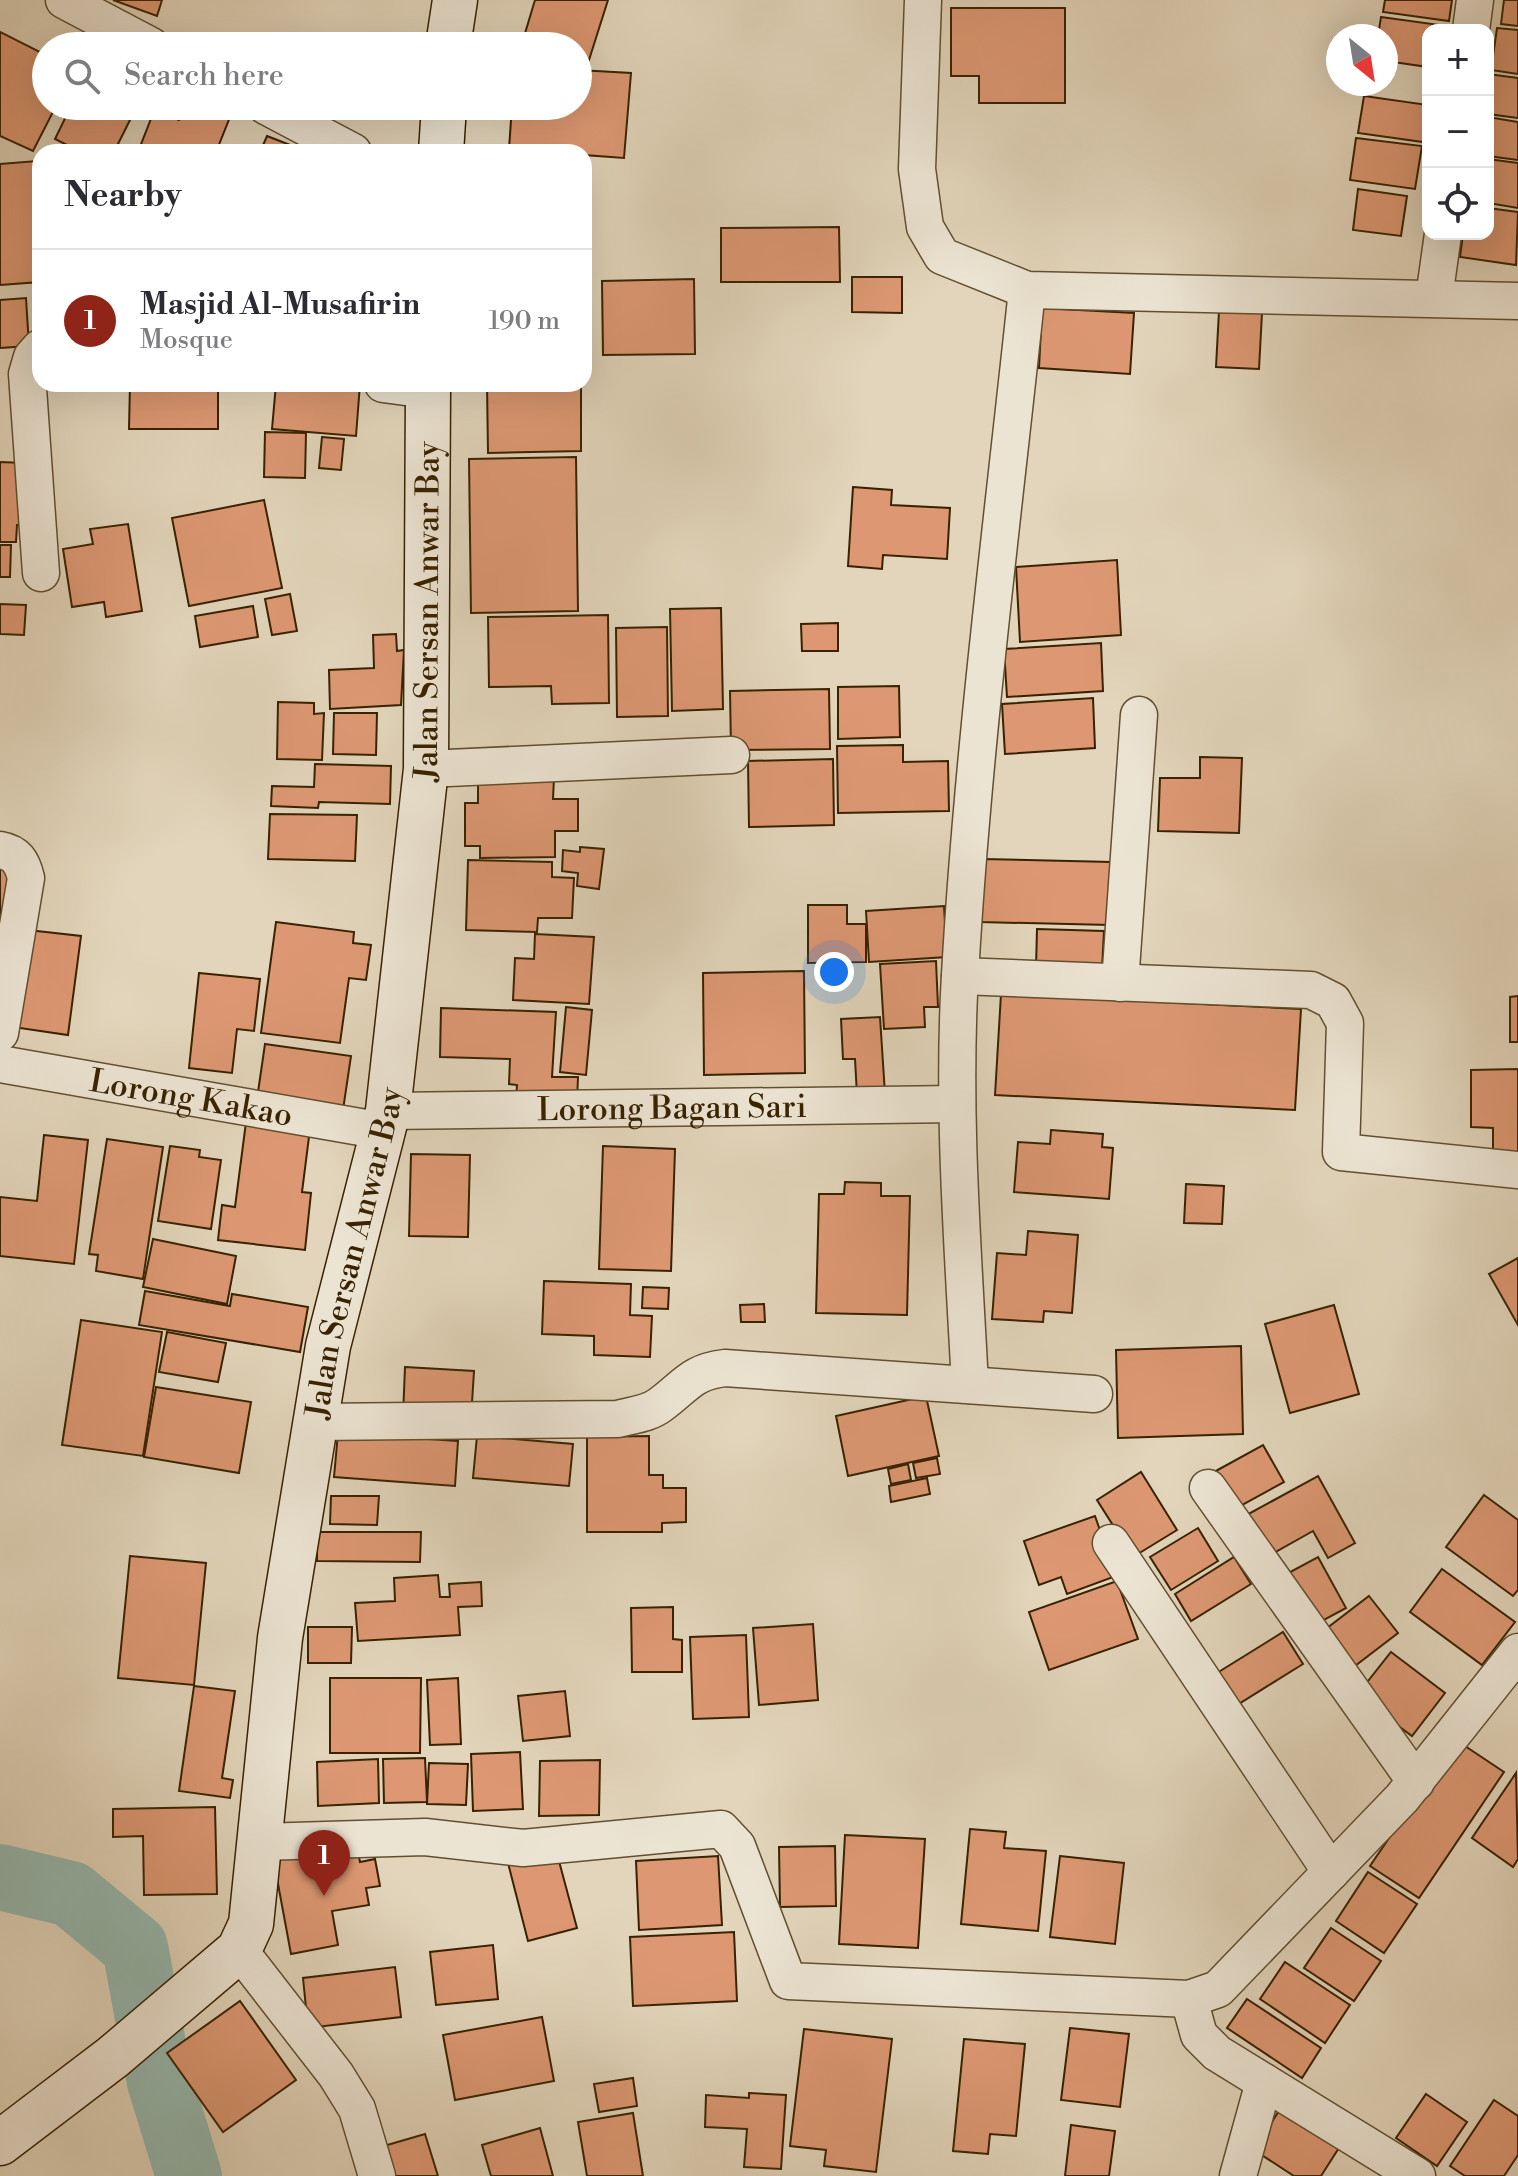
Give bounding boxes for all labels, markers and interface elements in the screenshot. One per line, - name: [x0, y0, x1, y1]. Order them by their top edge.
- north arrow: [1326, 24, 1398, 96]
- map controls: [1422, 24, 1494, 240]
- button: +: [1422, 24, 1494, 96]
- search box: [32, 32, 592, 120]
- icon: search: [60, 54, 104, 98]
- text: Search here: [124, 57, 284, 95]
- button: −: [1422, 96, 1494, 168]
- button: locate: [1422, 168, 1494, 240]
- text: Nearby: [64, 175, 182, 217]
- text: Masjid Al-Musafirin: [140, 286, 420, 324]
- text: 1: [84, 305, 96, 337]
- text: 190 m: [489, 305, 560, 337]
- text: Mosque: [140, 324, 233, 356]
- street label: Jalan Sersan Anwar Bay: [406, 441, 449, 784]
- your location: [814, 952, 854, 992]
- street label: Lorong Kakao: [86, 1061, 296, 1136]
- street label: Jalan Sersan Anwar Bay: [297, 1085, 412, 1422]
- street label: Lorong Bagan Sari: [537, 1087, 807, 1130]
- pin: 1: [298, 1830, 350, 1896]

